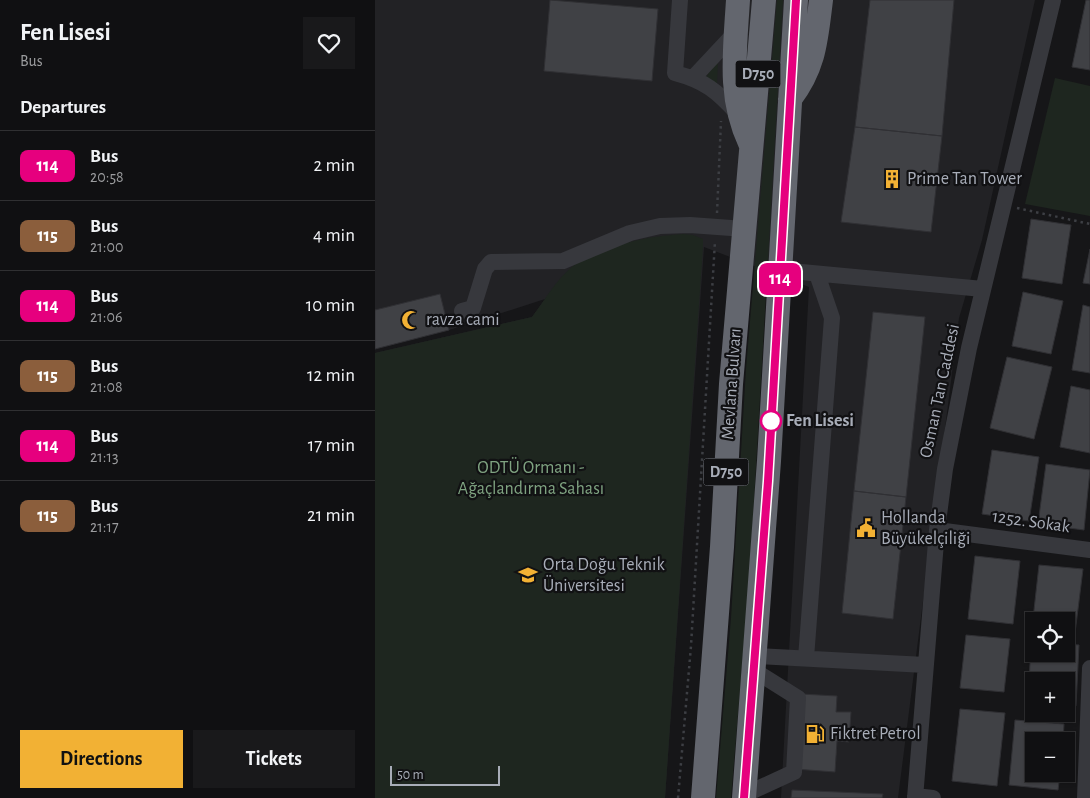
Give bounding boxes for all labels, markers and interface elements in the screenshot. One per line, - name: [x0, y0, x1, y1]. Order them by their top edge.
- button: heart: [303, 17, 355, 69]
- text: Fen Lisesi: [20, 21, 111, 45]
- text: Bus: [20, 53, 43, 69]
- road number: D750: [735, 61, 781, 88]
- text: Departures: [20, 98, 106, 117]
- text: Bus: [90, 147, 118, 166]
- text: 2 min: [314, 156, 355, 175]
- text: 114: [36, 157, 59, 175]
- building icon: Prime Tan Tower: [881, 168, 903, 190]
- text: 20:58: [90, 169, 124, 185]
- place label: Prime Tan Tower: [907, 170, 1022, 188]
- text: Bus: [90, 217, 118, 236]
- text: 4 min: [313, 226, 355, 245]
- text: 115: [37, 227, 58, 245]
- text: 21:00: [90, 239, 123, 255]
- line badge: 114: [751, 263, 809, 295]
- text: 114: [769, 270, 791, 288]
- text: Bus: [90, 287, 118, 306]
- text: 10 min: [306, 296, 355, 315]
- text: 114: [36, 297, 59, 315]
- text: 21:06: [90, 309, 122, 325]
- mosque icon: ravza cami: [400, 309, 422, 331]
- place label: ravza cami: [426, 311, 500, 329]
- street label: Osman Tan Caddesi: [917, 322, 963, 460]
- street label: Mevlana Bulvarı: [719, 328, 745, 440]
- text: Bus: [90, 357, 118, 376]
- text: 12 min: [307, 366, 355, 385]
- text: 115: [37, 367, 58, 385]
- text: 21:08: [90, 379, 122, 395]
- marker: Fen Lisesi: [760, 410, 782, 432]
- place label: Fen Lisesi: [786, 412, 854, 430]
- text: Bus: [90, 427, 118, 446]
- text: 17 min: [308, 436, 355, 455]
- text: 114: [36, 437, 59, 455]
- text: 21:13: [90, 449, 119, 465]
- park label: ODTÜ Ormanı - Ağaçlandırma Sahası: [458, 457, 604, 498]
- road number: D750: [703, 458, 749, 486]
- text: Bus: [90, 497, 118, 516]
- text: 21 min: [307, 506, 355, 525]
- text: 115: [37, 507, 58, 525]
- street label: 1252. Sokak: [991, 508, 1072, 536]
- place label: Hollanda Büyükelçiliği: [881, 509, 970, 548]
- public building icon: Hollanda Büyükelçiliği: [855, 517, 877, 539]
- text: 21:17: [90, 519, 119, 535]
- place label: Orta Doğu Teknik Üniversitesi: [543, 556, 665, 595]
- school or university icon: Orta Doğu Teknik Üniversitesi: [517, 564, 539, 586]
- map controls: [1025, 612, 1075, 782]
- button: locate: [1025, 612, 1075, 662]
- button: +: [1025, 672, 1075, 722]
- fuel station icon: Fiktret Petrol: [804, 723, 826, 745]
- place label: Fiktret Petrol: [830, 725, 921, 743]
- button: Directions: [20, 730, 183, 788]
- button: Tickets: [193, 730, 355, 788]
- button: −: [1025, 732, 1075, 782]
- scale bar: [390, 763, 500, 786]
- text: 50 m: [397, 768, 424, 782]

